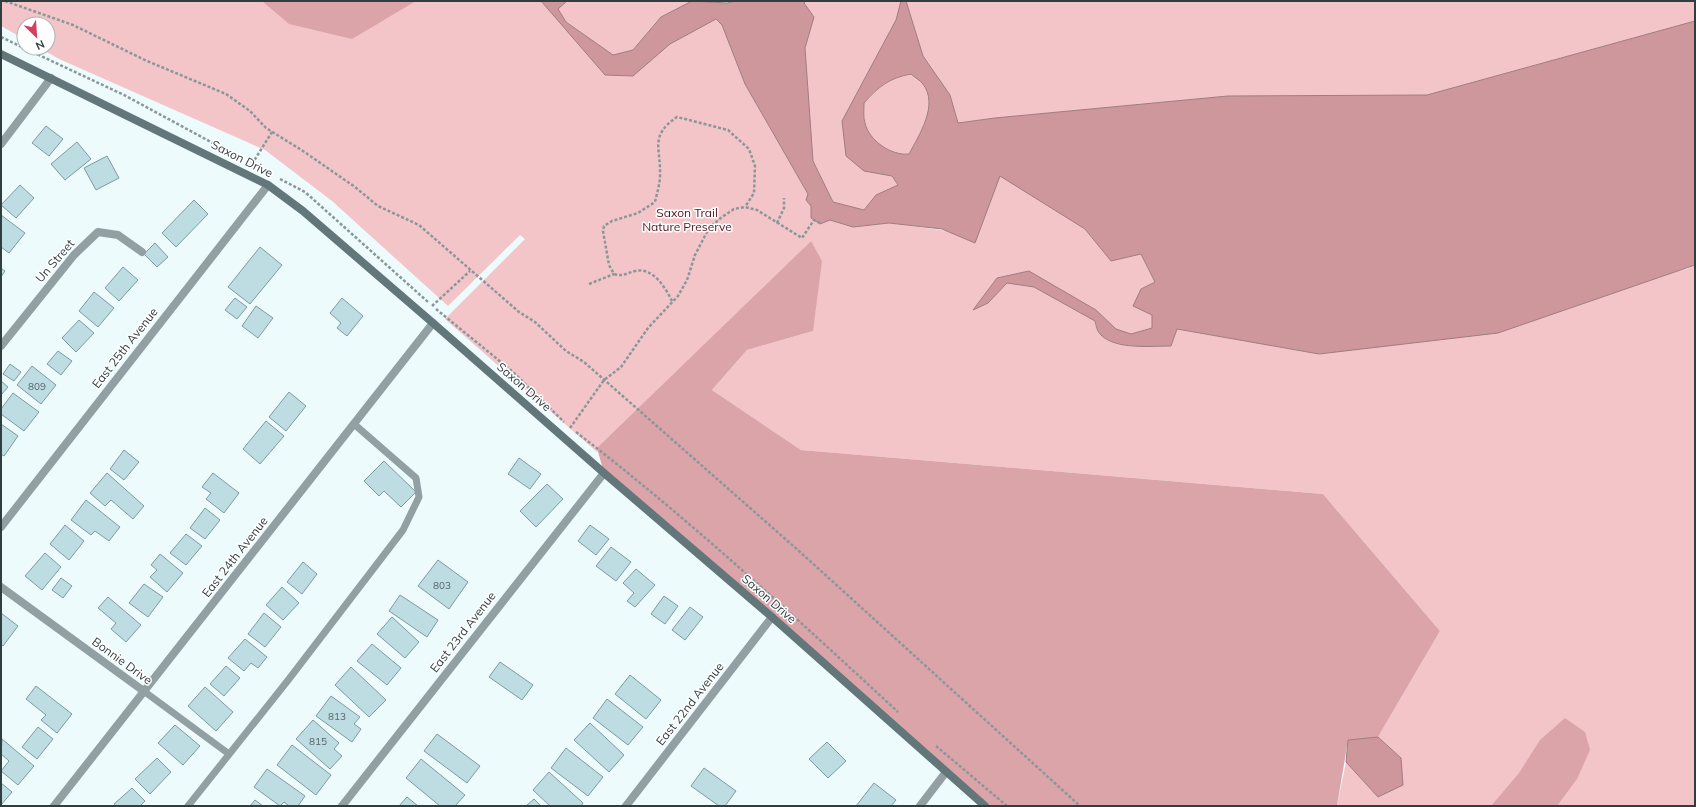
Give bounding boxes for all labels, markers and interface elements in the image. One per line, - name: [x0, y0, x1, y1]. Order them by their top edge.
- north arrow: [16, 16, 56, 56]
- text: N: [34, 37, 47, 53]
- street label: Saxon Drive: [209, 137, 275, 180]
- park label: Saxon Trail Nature Preserve: [642, 205, 732, 234]
- street label: Un Street: [32, 236, 77, 285]
- street label: East 25th Avenue: [89, 304, 161, 391]
- street label: Saxon Drive: [494, 359, 555, 414]
- house number: 809: [28, 380, 46, 393]
- street label: East 24th Avenue: [199, 513, 271, 600]
- street label: Saxon Drive: [739, 571, 800, 626]
- house number: 803: [433, 579, 451, 592]
- street label: East 23rd Avenue: [426, 588, 499, 675]
- street label: Bonnie Drive: [89, 634, 155, 687]
- street label: East 22nd Avenue: [653, 659, 727, 748]
- house number: 813: [328, 710, 346, 723]
- house number: 815: [309, 735, 327, 748]

